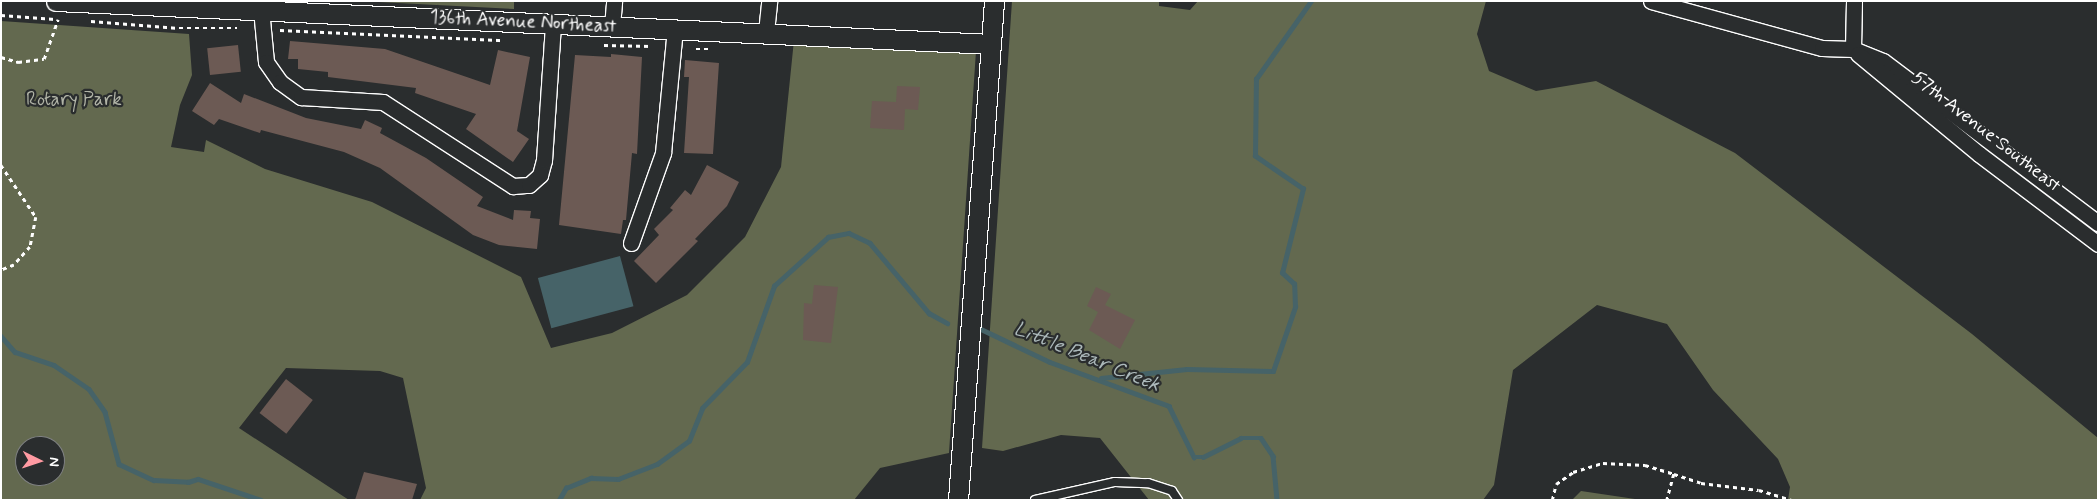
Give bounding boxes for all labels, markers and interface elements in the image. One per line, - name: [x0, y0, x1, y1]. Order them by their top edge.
- street label: 136th Avenue Northeast: [429, 6, 617, 38]
- street label: 57th Avenue Southeast: [1908, 68, 2064, 196]
- park label: Rotary Park: [27, 89, 121, 111]
- water label: Little Bear Creek: [1011, 317, 1163, 397]
- north arrow: [15, 436, 65, 486]
- text: N: [45, 457, 63, 467]

